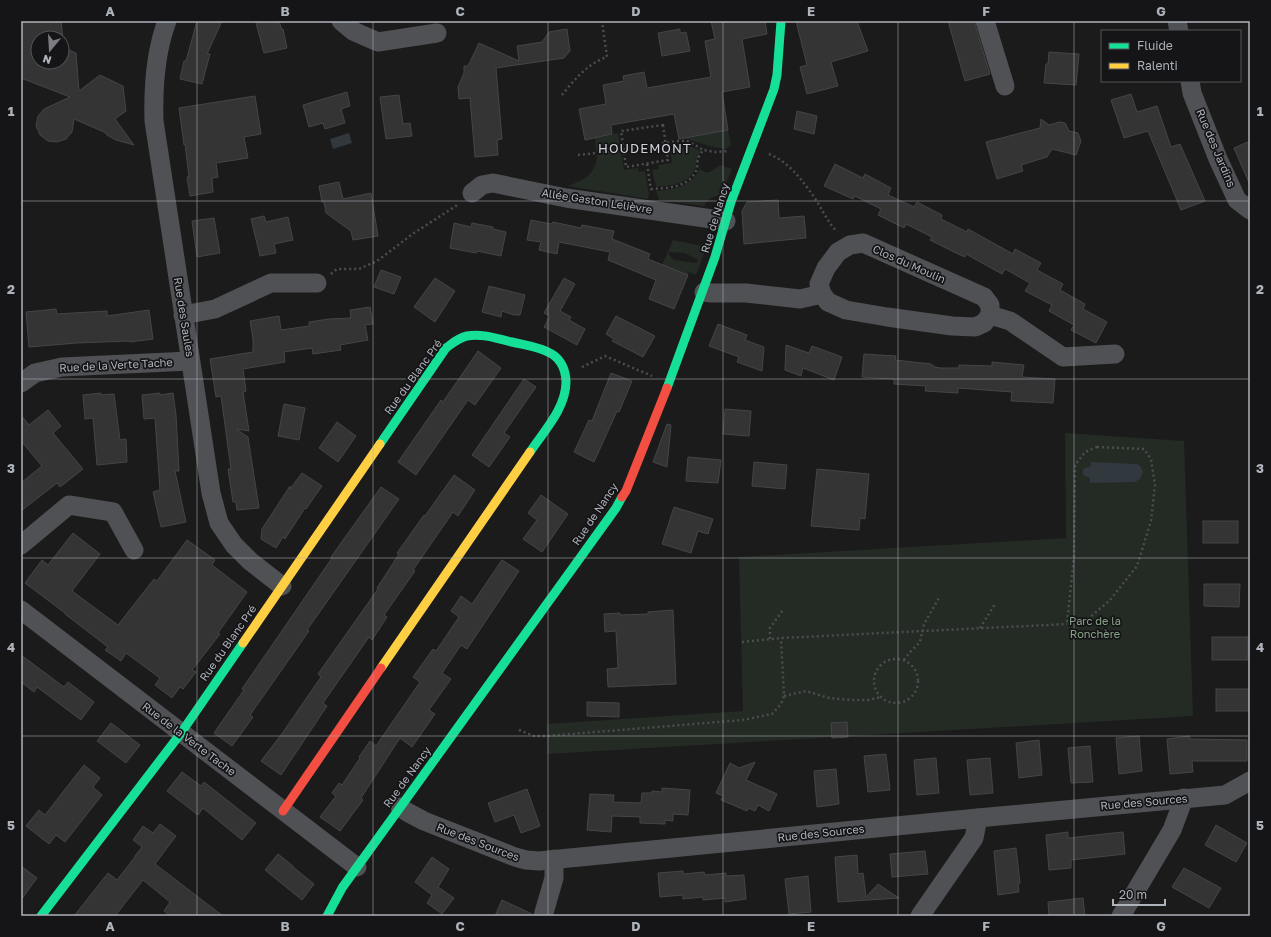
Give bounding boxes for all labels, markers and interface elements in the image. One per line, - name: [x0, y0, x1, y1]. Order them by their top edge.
- text: A: [105, 3, 115, 19]
- text: B: [280, 3, 290, 19]
- text: C: [455, 3, 465, 19]
- text: D: [631, 3, 641, 19]
- text: E: [807, 3, 815, 19]
- text: F: [982, 3, 990, 19]
- text: G: [1156, 3, 1166, 19]
- north arrow: [30, 30, 70, 70]
- legend: [1101, 30, 1241, 82]
- text: Fluide: [1137, 38, 1173, 53]
- text: N: [41, 53, 53, 67]
- text: Ralenti: [1137, 58, 1178, 73]
- text: 1: [8, 103, 15, 119]
- text: 1: [1257, 103, 1264, 119]
- street label: Rue des Jardins: [1194, 107, 1239, 189]
- district label: HOUDEMONT: [598, 140, 692, 156]
- street label: Rue de Nancy: [698, 181, 731, 254]
- street label: Allée Gaston Lelièvre: [541, 185, 653, 216]
- street label: Clos du Moulin: [871, 242, 948, 285]
- street label: Rue des Saules: [172, 276, 197, 358]
- text: 2: [7, 281, 15, 297]
- text: 2: [1256, 281, 1264, 297]
- street label: Rue du Blanc Pré: [381, 337, 444, 417]
- street label: Rue de la Verte Tache: [59, 355, 173, 374]
- text: 3: [7, 460, 15, 476]
- text: 3: [1256, 460, 1264, 476]
- street label: Rue de Nancy: [569, 480, 620, 547]
- street label: Rue du Blanc Pré: [197, 602, 259, 683]
- park label: Parc de la Ronchère: [1069, 614, 1121, 640]
- text: 4: [7, 639, 15, 655]
- text: 4: [1256, 639, 1264, 655]
- street label: Rue de la Verte Tache: [140, 699, 239, 778]
- street label: Rue de Nancy: [380, 744, 433, 810]
- street label: Rue des Sources: [1100, 791, 1188, 812]
- text: 5: [7, 817, 15, 833]
- text: 5: [1256, 817, 1264, 833]
- street label: Rue des Sources: [435, 820, 521, 863]
- street label: Rue des Sources: [777, 821, 865, 844]
- scale bar: [1113, 881, 1165, 907]
- text: 20 m: [1119, 887, 1147, 902]
- text: A: [105, 918, 115, 934]
- text: B: [280, 918, 290, 934]
- text: C: [455, 918, 465, 934]
- text: D: [631, 918, 641, 934]
- text: E: [807, 918, 815, 934]
- text: F: [982, 918, 990, 934]
- text: G: [1156, 918, 1166, 934]

